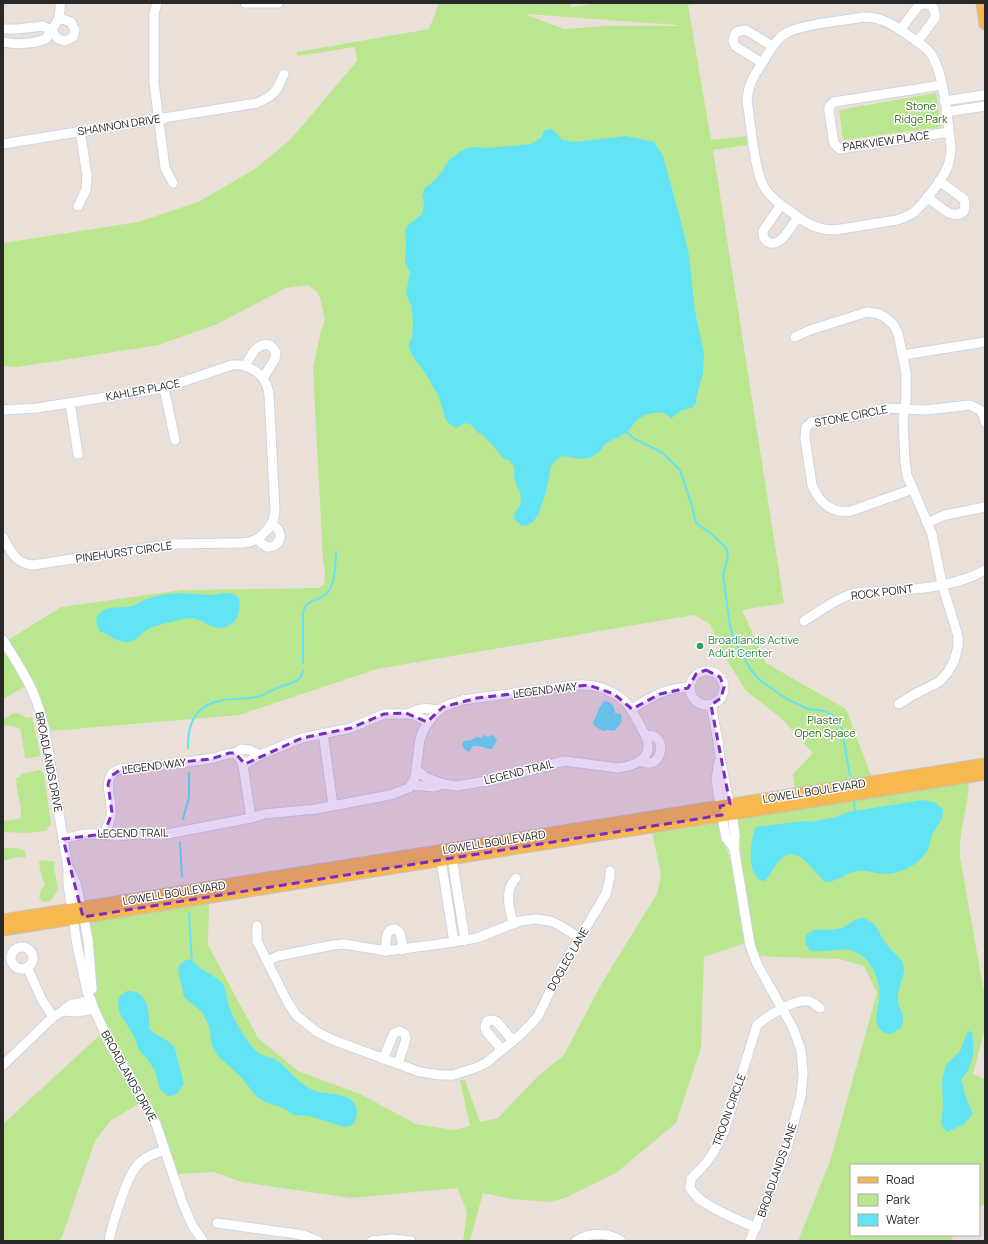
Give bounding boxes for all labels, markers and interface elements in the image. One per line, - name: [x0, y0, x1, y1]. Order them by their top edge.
- park label: Stone Ridge Park: [894, 98, 948, 126]
- street label: SHANNON DRIVE: [76, 111, 161, 138]
- street label: PARKVIEW PLACE: [841, 127, 930, 154]
- street label: KAHLER PLACE: [105, 375, 181, 404]
- street label: STONE CIRCLE: [813, 401, 889, 430]
- street label: PINEHURST CIRCLE: [75, 537, 173, 566]
- street label: ROCK POINT: [850, 580, 914, 603]
- place label: Broadlands Active Adult Center: [708, 632, 800, 660]
- marker: Broadlands Active Adult Center: [695, 641, 705, 651]
- street label: LEGEND WAY: [512, 678, 579, 701]
- street label: BROADLANDS DRIVE: [32, 710, 67, 813]
- park label: Plaster Open Space: [794, 712, 856, 740]
- street label: LEGEND WAY: [121, 754, 188, 777]
- street label: LEGEND TRAIL: [482, 756, 556, 787]
- street label: LOWELL BOULEVARD: [761, 775, 866, 806]
- street label: LEGEND TRAIL: [97, 824, 169, 841]
- street label: LOWELL BOULEVARD: [441, 826, 546, 857]
- street label: LOWELL BOULEVARD: [121, 877, 226, 908]
- street label: DOGLEG LANE: [543, 924, 592, 993]
- street label: BROADLANDS DRIVE: [98, 1027, 161, 1124]
- street label: TROON CIRCLE: [708, 1071, 749, 1148]
- street label: BROADLANDS LANE: [753, 1121, 800, 1219]
- legend: [850, 1164, 980, 1236]
- text: Road: [886, 1171, 914, 1188]
- text: Park: [886, 1191, 911, 1208]
- text: Water: [886, 1211, 920, 1228]

